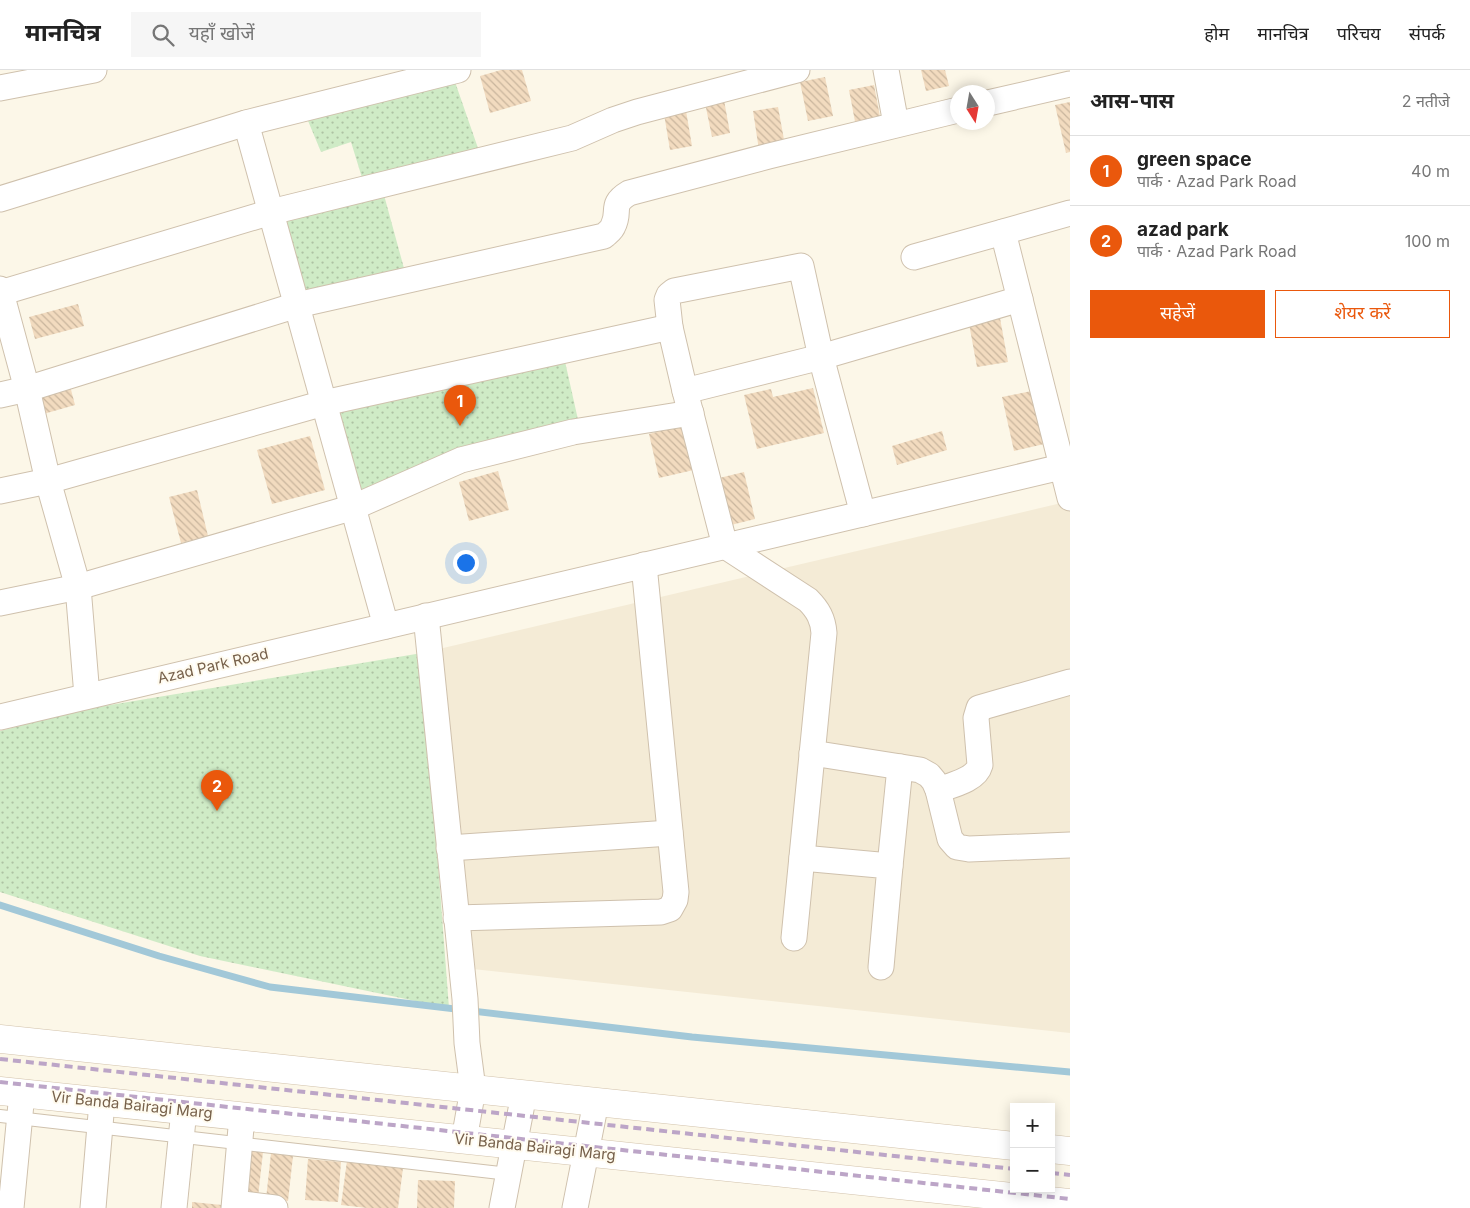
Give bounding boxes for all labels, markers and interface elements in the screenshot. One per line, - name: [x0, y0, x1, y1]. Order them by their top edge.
- search box: [131, 12, 481, 57]
- text: मानचित्र: [25, 18, 101, 47]
- icon: search: [149, 21, 177, 49]
- text: यहाँ खोजें: [189, 22, 255, 45]
- text: होम: [1204, 23, 1229, 44]
- text: मानचित्र: [1257, 23, 1309, 44]
- text: परिचय: [1337, 23, 1381, 44]
- text: संपर्क: [1409, 23, 1445, 44]
- north arrow: [950, 85, 995, 130]
- text: आस-पास: [1090, 88, 1174, 113]
- text: 2 नतीजे: [1402, 91, 1450, 111]
- text: green space: [1137, 148, 1252, 171]
- text: 1: [1103, 161, 1109, 181]
- text: 40 m: [1411, 161, 1450, 181]
- text: पार्क · Azad Park Road: [1137, 171, 1297, 191]
- text: azad park: [1137, 218, 1229, 241]
- text: 2: [1101, 231, 1111, 251]
- text: 100 m: [1405, 231, 1450, 251]
- text: पार्क · Azad Park Road: [1137, 241, 1297, 261]
- button: सहेजें: [1090, 290, 1265, 338]
- button: शेयर करें: [1275, 290, 1450, 338]
- pin: 1: [444, 385, 476, 426]
- your location: [453, 550, 479, 576]
- street label: Azad Park Road: [156, 644, 270, 687]
- pin: 2: [201, 770, 233, 811]
- street label: Vir Banda Bairagi Marg: [50, 1087, 214, 1122]
- map controls: [1010, 1103, 1055, 1193]
- button: +: [1010, 1103, 1055, 1148]
- street label: Vir Banda Bairagi Marg: [453, 1129, 617, 1164]
- button: −: [1010, 1148, 1055, 1193]

